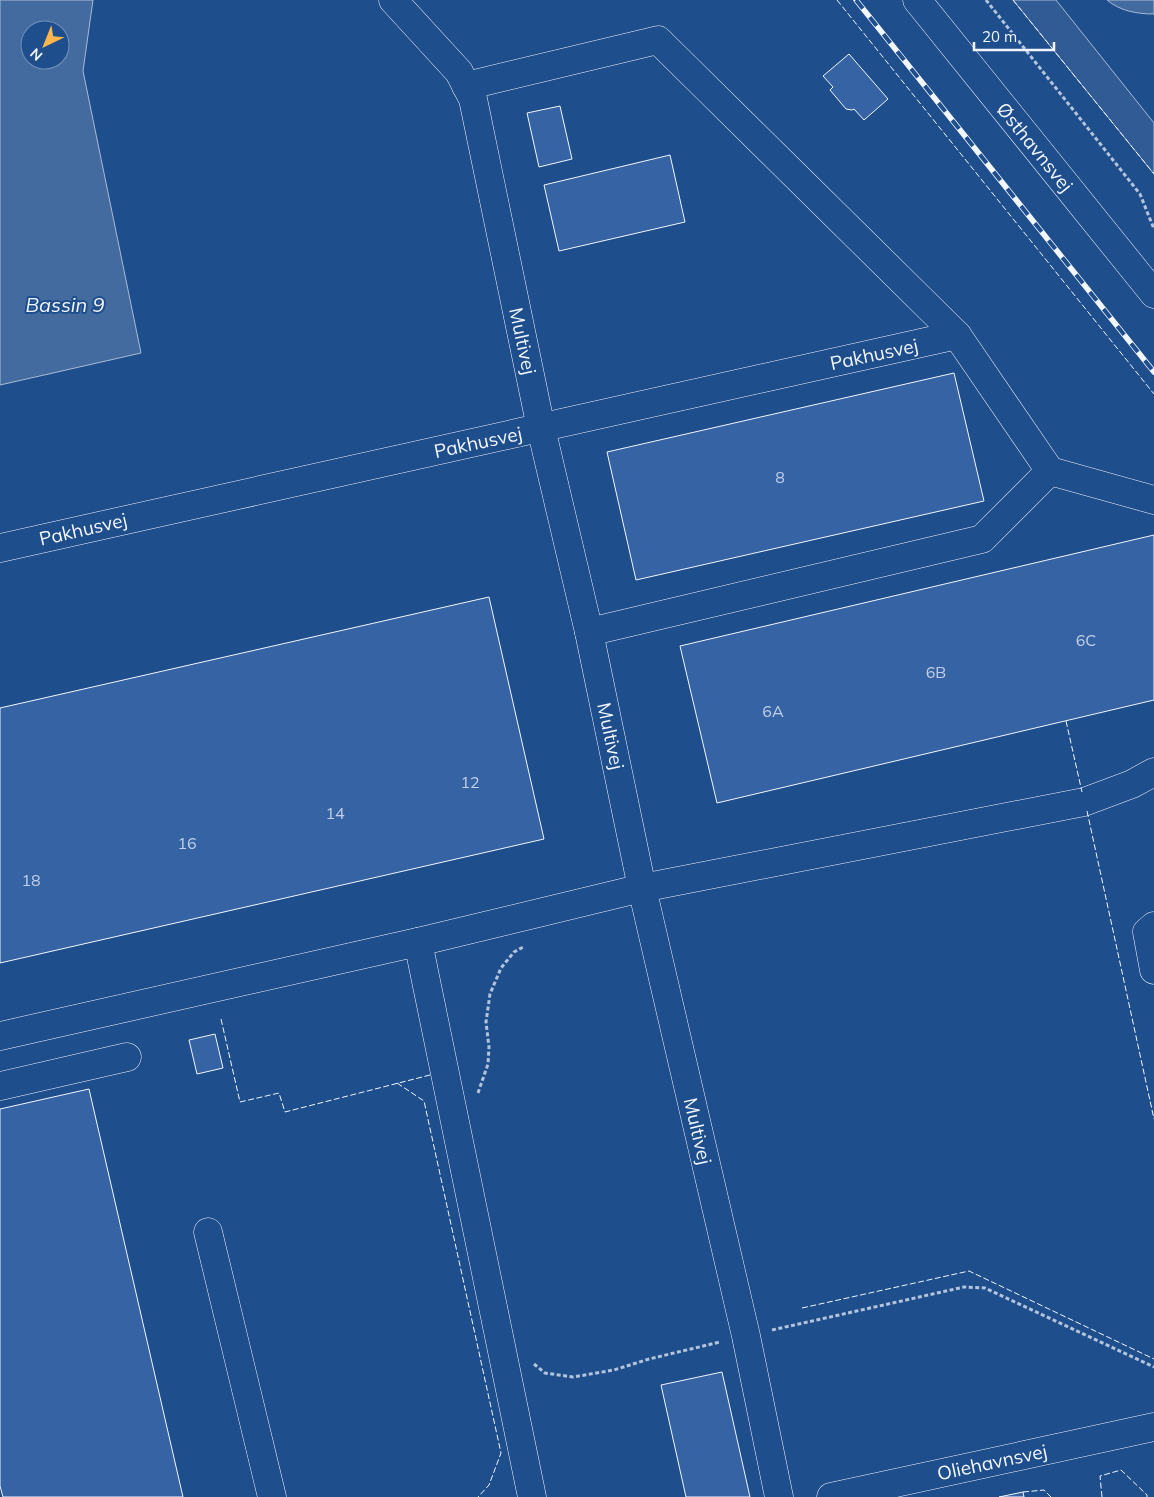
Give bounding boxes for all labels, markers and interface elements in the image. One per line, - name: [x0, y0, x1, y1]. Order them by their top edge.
- north arrow: [20, 20, 70, 70]
- scale bar: [974, 20, 1054, 52]
- text: 20 m: [982, 27, 1017, 46]
- text: N: [26, 44, 46, 65]
- street label: Østhavnsvej: [992, 97, 1078, 197]
- water label: Bassin 9: [25, 292, 105, 317]
- street label: Multivej: [504, 305, 542, 377]
- street label: Pakhusvej: [828, 333, 920, 375]
- street label: Pakhusvej: [432, 421, 524, 463]
- house number: 8: [775, 467, 785, 487]
- street label: Pakhusvej: [37, 507, 129, 551]
- house number: 6C: [1076, 630, 1096, 650]
- house number: 6B: [926, 662, 946, 682]
- street label: Multivej: [592, 700, 630, 772]
- house number: 6A: [762, 701, 784, 721]
- house number: 12: [460, 772, 480, 792]
- house number: 14: [325, 803, 345, 823]
- house number: 16: [177, 833, 197, 853]
- house number: 18: [21, 870, 41, 890]
- street label: Multivej: [679, 1095, 717, 1167]
- street label: Oliehavnsvej: [935, 1439, 1049, 1485]

